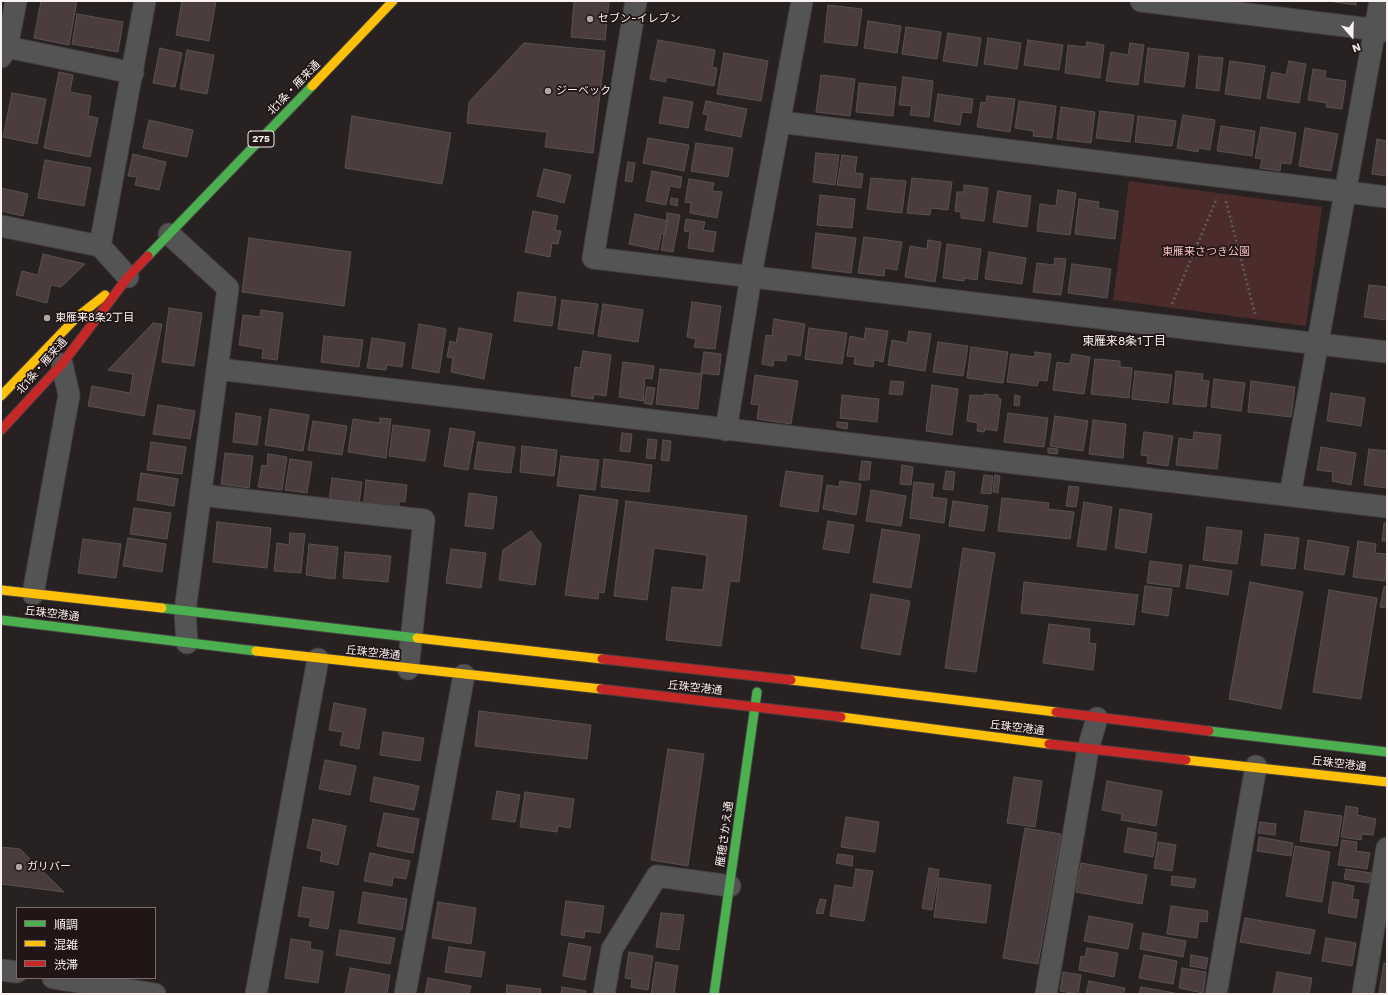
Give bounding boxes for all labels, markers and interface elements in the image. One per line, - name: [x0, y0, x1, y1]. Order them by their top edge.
- place label: セブン-イレブン: [598, 12, 681, 26]
- marker: セブン-イレブン: [585, 14, 595, 24]
- north arrow: [1332, 16, 1372, 56]
- text: N: [1350, 40, 1362, 55]
- street label: 北1条・雁来通: [265, 58, 323, 118]
- place label: ジーベック: [556, 84, 611, 98]
- marker: ジーベック: [543, 86, 553, 96]
- road number: 275: [248, 131, 274, 147]
- park label: 東雁来さつき公園: [1162, 245, 1250, 259]
- place label: 東雁来8条2丁目: [55, 311, 134, 325]
- marker: 東雁来8条2丁目: [42, 313, 52, 323]
- district label: 東雁来8条1丁目: [1082, 334, 1166, 348]
- street label: 北1条・雁来通: [14, 335, 70, 397]
- street label: 丘珠空港通: [24, 604, 80, 624]
- street label: 丘珠空港通: [345, 644, 401, 662]
- street label: 丘珠空港通: [667, 679, 723, 697]
- street label: 丘珠空港通: [989, 718, 1045, 738]
- street label: 丘珠空港通: [1311, 754, 1367, 774]
- street label: 雁穂さかえ通: [714, 800, 736, 868]
- place label: ガリバー: [27, 860, 71, 874]
- marker: ガリバー: [14, 862, 24, 872]
- legend: [16, 907, 156, 979]
- text: 順調: [54, 918, 78, 932]
- text: 混雑: [54, 938, 78, 952]
- text: 渋滞: [54, 958, 78, 972]

